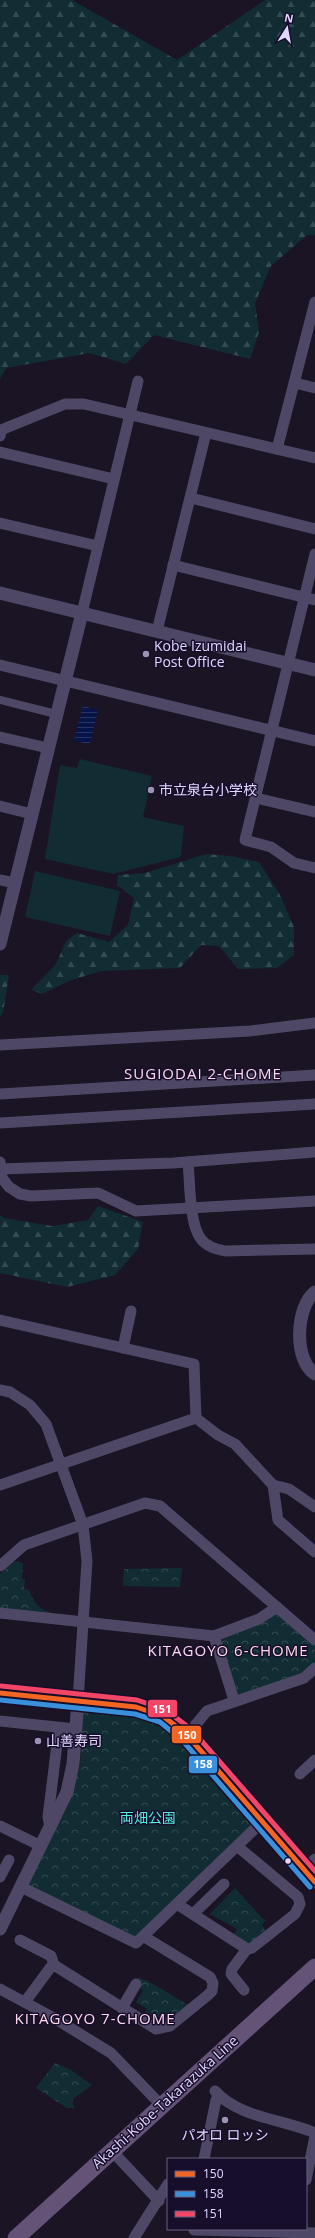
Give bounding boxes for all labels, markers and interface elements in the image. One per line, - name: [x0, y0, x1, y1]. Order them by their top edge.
- north arrow: [267, 8, 307, 48]
- text: N: [283, 9, 295, 26]
- place label: Kobe Izumidai Post Office: [154, 636, 247, 671]
- marker: Kobe Izumidai Post Office: [141, 649, 151, 659]
- place label: 市立泉台小学校: [159, 780, 257, 799]
- marker: 市立泉台小学校: [146, 785, 156, 795]
- district label: SUGIODAI 2-CHOME: [124, 1063, 282, 1083]
- district label: KITAGOYO 6-CHOME: [147, 1640, 309, 1660]
- line badge: 151: [147, 1699, 178, 1718]
- text: 151: [153, 1701, 171, 1716]
- line badge: 150: [171, 1725, 202, 1744]
- text: 150: [178, 1727, 196, 1742]
- place label: 山善寿司: [46, 1731, 102, 1750]
- marker: 山善寿司: [33, 1736, 43, 1746]
- line badge: 158: [188, 1755, 218, 1774]
- text: 158: [194, 1756, 212, 1771]
- park label: 両畑公園: [120, 1808, 176, 1827]
- unlabelled marker: [283, 1856, 293, 1866]
- district label: KITAGOYO 7-CHOME: [14, 2008, 176, 2028]
- street label: Akashi-Kobe-Takarazuka Line: [88, 2031, 242, 2172]
- marker: パオロ ロッシ: [220, 2115, 230, 2125]
- place label: パオロ ロッシ: [181, 2125, 269, 2144]
- legend: [167, 2158, 307, 2230]
- text: 150: [203, 2165, 224, 2182]
- text: 158: [203, 2185, 224, 2202]
- text: 151: [203, 2205, 224, 2222]

